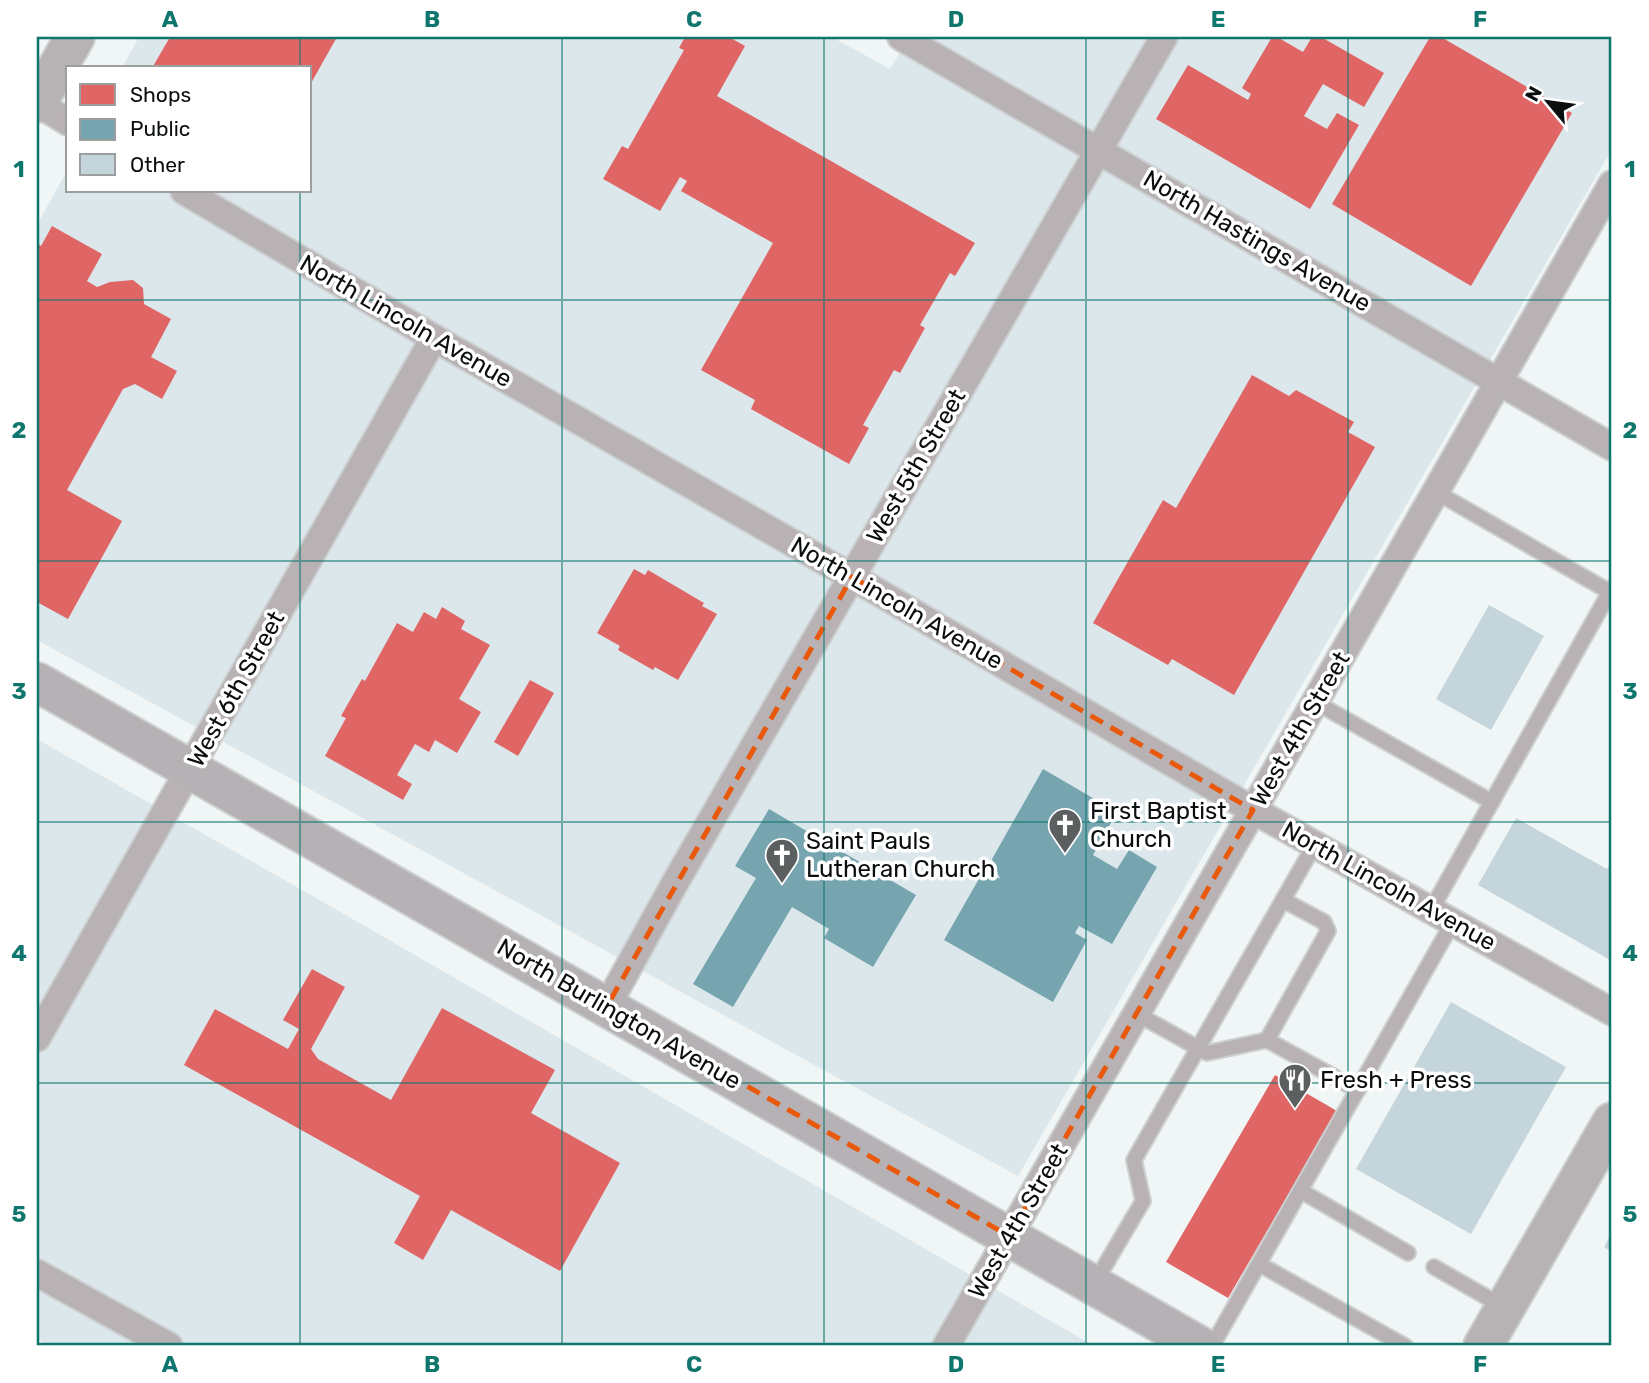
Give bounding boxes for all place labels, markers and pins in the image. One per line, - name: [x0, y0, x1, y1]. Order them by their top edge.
- place label: First Baptist Church: [1090, 797, 1227, 853]
- church icon: First Baptist Church: [1046, 806, 1084, 855]
- place label: Saint Pauls Lutheran Church: [806, 827, 995, 883]
- church icon: Saint Pauls Lutheran Church: [763, 836, 801, 885]
- restaurant icon: Fresh + Press: [1276, 1061, 1314, 1110]
- place label: Fresh + Press: [1320, 1066, 1472, 1094]

